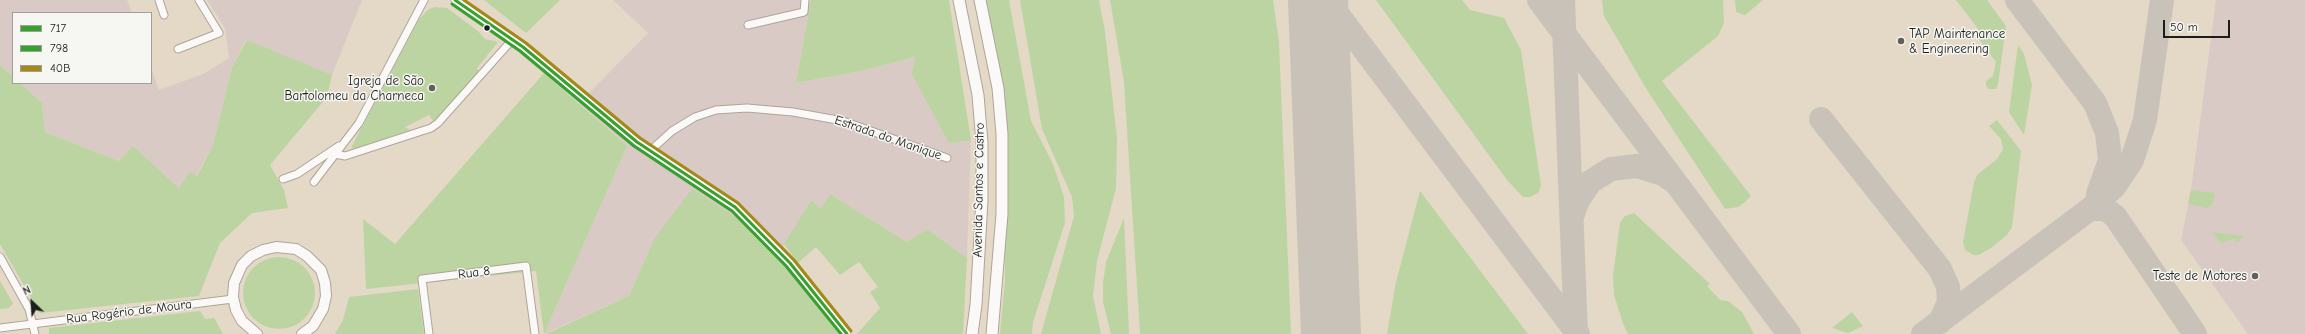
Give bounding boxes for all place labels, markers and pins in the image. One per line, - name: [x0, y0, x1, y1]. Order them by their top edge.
- unlabelled marker: [482, 23, 492, 33]
- place label: TAP Maintenance & Engineering: [1909, 26, 2005, 57]
- marker: TAP Maintenance & Engineering: [1896, 36, 1906, 46]
- place label: Igreja de São Bartolomeu da Charneca: [284, 73, 424, 104]
- marker: Igreja de São Bartolomeu da Charneca: [427, 83, 437, 93]
- place label: Teste de Motores: [2153, 268, 2247, 284]
- marker: Teste de Motores: [2250, 271, 2260, 281]

